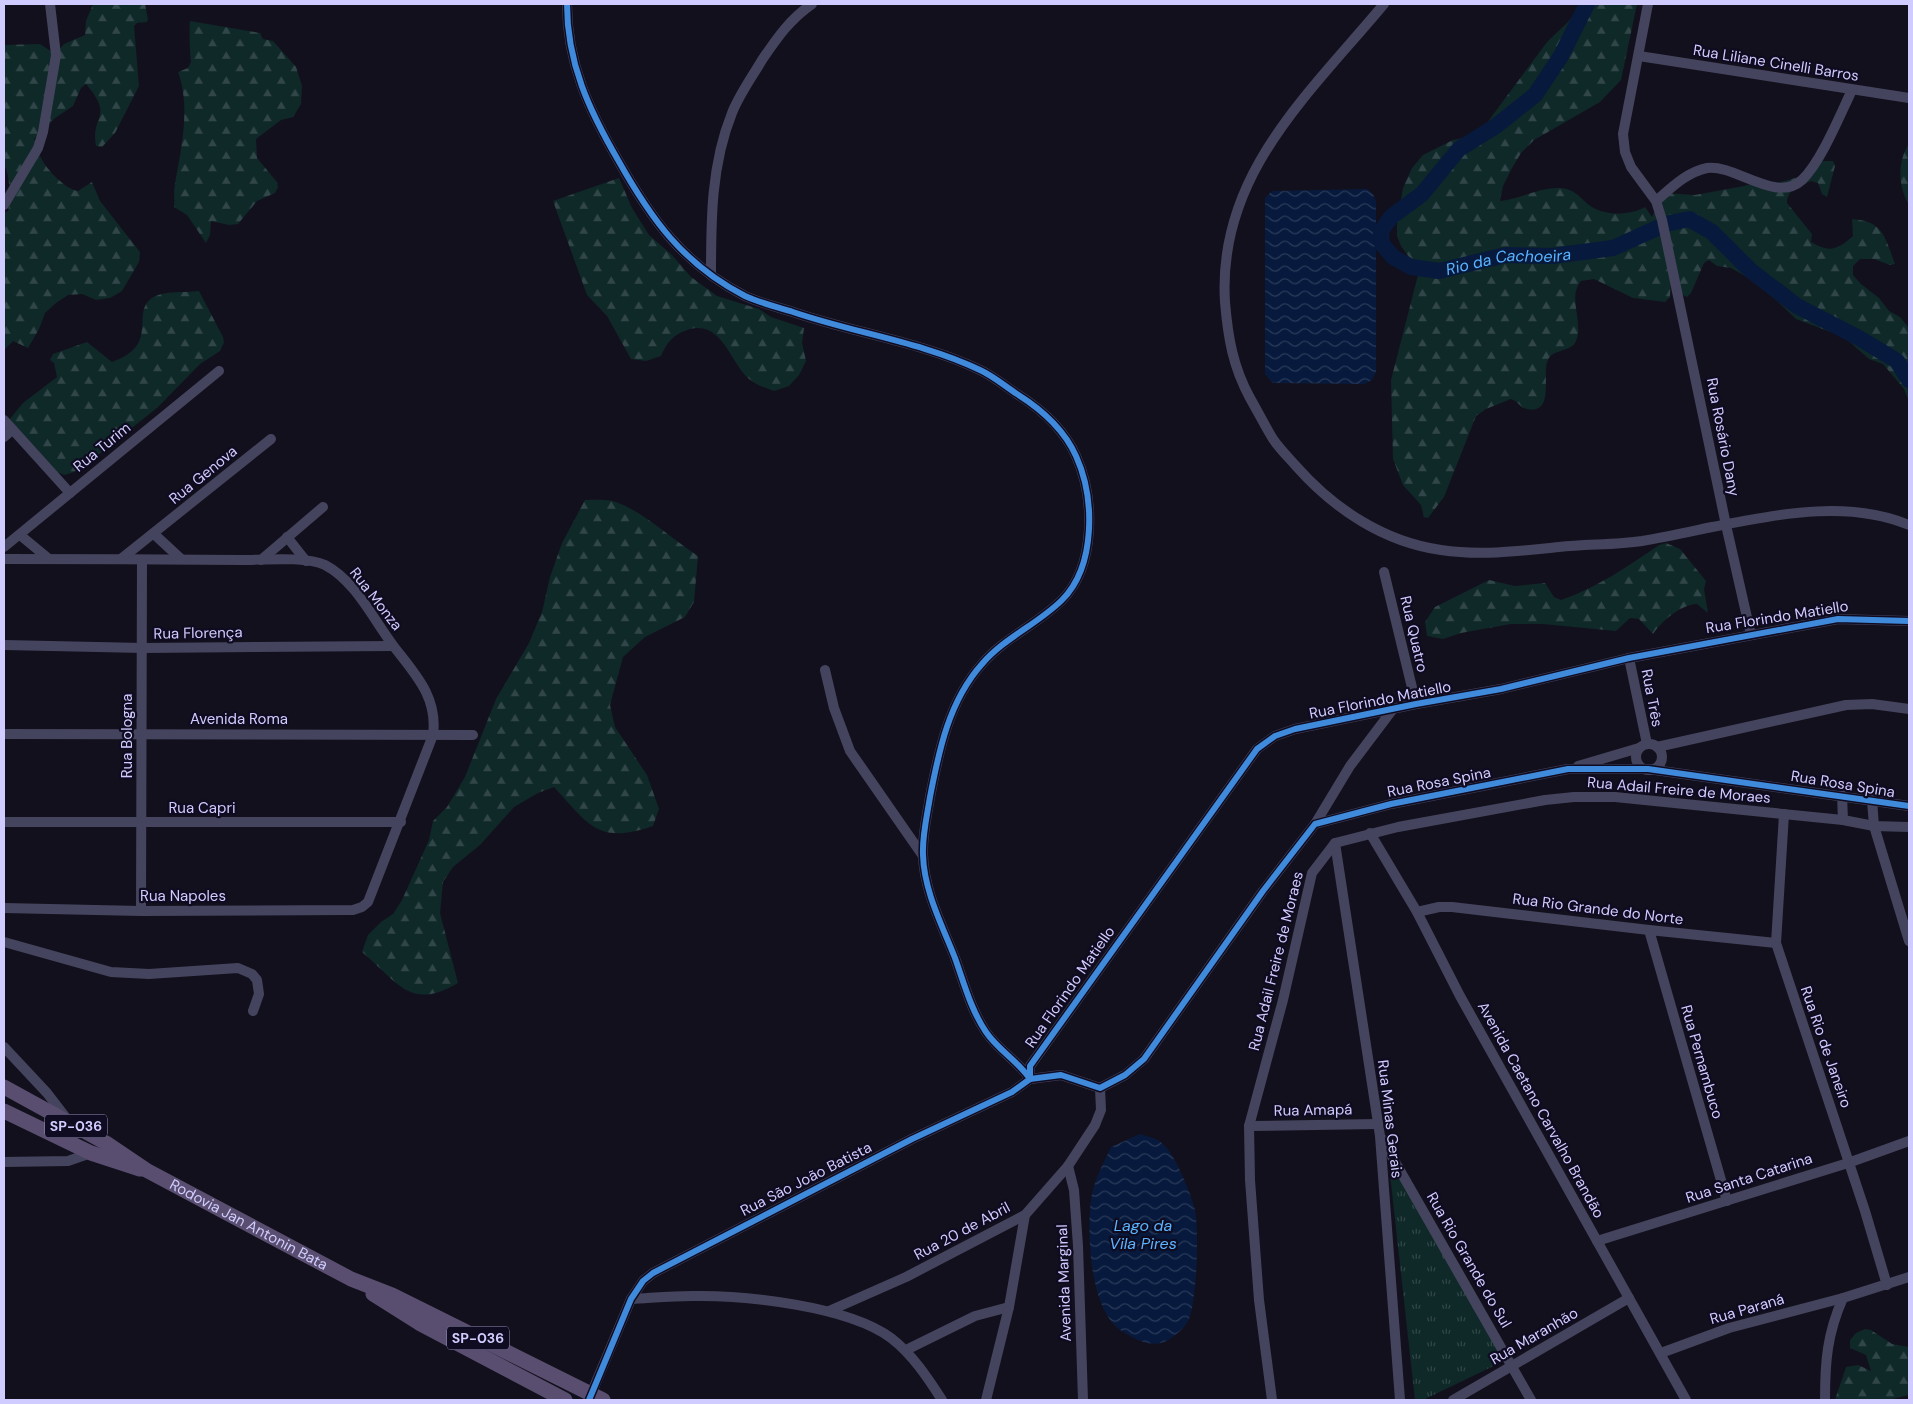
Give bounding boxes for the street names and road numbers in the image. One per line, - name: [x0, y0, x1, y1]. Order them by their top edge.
- street label: Rua Liliane Cinelli Barros: [1692, 40, 1860, 86]
- street label: Rua Rosário Dany: [1702, 376, 1744, 498]
- street label: Rua Turim: [69, 418, 135, 476]
- street label: Rua Genova: [165, 441, 241, 509]
- street label: Rua Monza: [345, 563, 407, 635]
- street label: Rua Quatro: [1395, 594, 1433, 674]
- street label: Rua Florindo Matiello: [1704, 596, 1850, 638]
- street label: Rua Florença: [153, 622, 243, 644]
- street label: Rua Três: [1637, 667, 1667, 729]
- street label: Rua Florindo Matiello: [1307, 676, 1453, 724]
- street label: Rua Bologna: [117, 694, 137, 778]
- street label: Avenida Roma: [190, 709, 288, 729]
- street label: Rua Rosa Spina: [1385, 762, 1493, 802]
- street label: Rua Rosa Spina: [1790, 766, 1896, 802]
- street label: Rua Adail Freire de Moraes: [1586, 772, 1772, 808]
- street label: Rua Capri: [168, 798, 236, 818]
- street label: Rua Adail Freire de Moraes: [1244, 869, 1308, 1053]
- street label: Rua Napoles: [140, 886, 226, 906]
- street label: Rua Rio Grande do Norte: [1511, 889, 1685, 929]
- street label: Rua Florindo Matiello: [1020, 922, 1120, 1052]
- street label: Rua Rio de Janeiro: [1796, 983, 1856, 1111]
- street label: Avenida Caetano Carvalho Brandão: [1473, 998, 1609, 1222]
- street label: Rua Pernambuco: [1676, 1003, 1728, 1121]
- street label: Rua Minas Gerais: [1373, 1059, 1407, 1179]
- street label: Rua Amapá: [1273, 1099, 1353, 1121]
- road number: SP-036: [45, 1114, 107, 1138]
- street label: Rua São João Batista: [737, 1137, 875, 1221]
- street label: Rua Santa Catarina: [1683, 1148, 1815, 1208]
- street label: Rodovia Jan Antonin Bata: [166, 1174, 331, 1275]
- street label: Rua Rio Grande do Sul: [1422, 1188, 1516, 1332]
- street label: Rua 20 de Abril: [910, 1197, 1014, 1265]
- street label: Avenida Marginal: [1052, 1224, 1076, 1342]
- street label: Rua Paraná: [1707, 1289, 1787, 1329]
- street label: Rua Maranhão: [1486, 1303, 1582, 1369]
- road number: SP-036: [447, 1326, 509, 1350]

